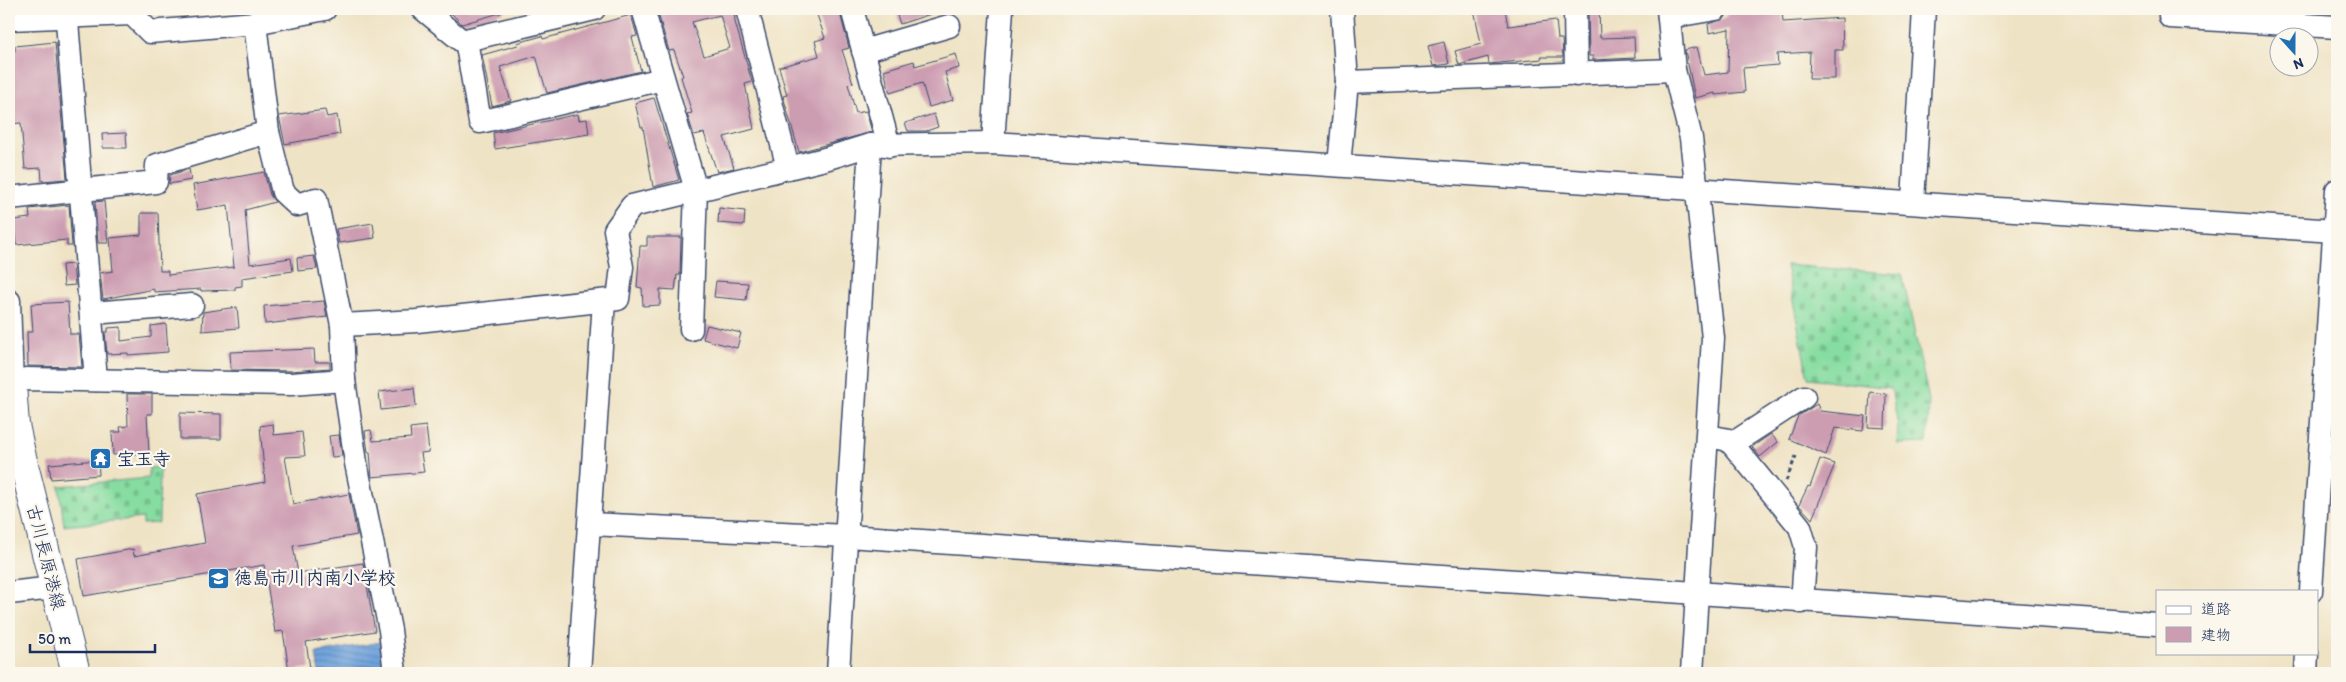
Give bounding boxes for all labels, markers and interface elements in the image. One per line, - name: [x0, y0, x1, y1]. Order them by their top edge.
- north arrow: [2268, 28, 2318, 78]
- text: N: [2291, 54, 2306, 73]
- temple icon: 宝玉寺: [89, 447, 113, 471]
- place label: 宝玉寺: [117, 448, 171, 470]
- street label: 古川長原港線: [22, 502, 70, 612]
- school or university icon: 徳島市川内南小学校: [206, 566, 230, 590]
- place label: 徳島市川内南小学校: [234, 567, 396, 589]
- legend: [2156, 590, 2318, 654]
- text: 道路: [2201, 600, 2231, 618]
- scale bar: [30, 622, 155, 654]
- text: 建物: [2201, 626, 2231, 644]
- text: 50 m: [38, 630, 71, 648]

